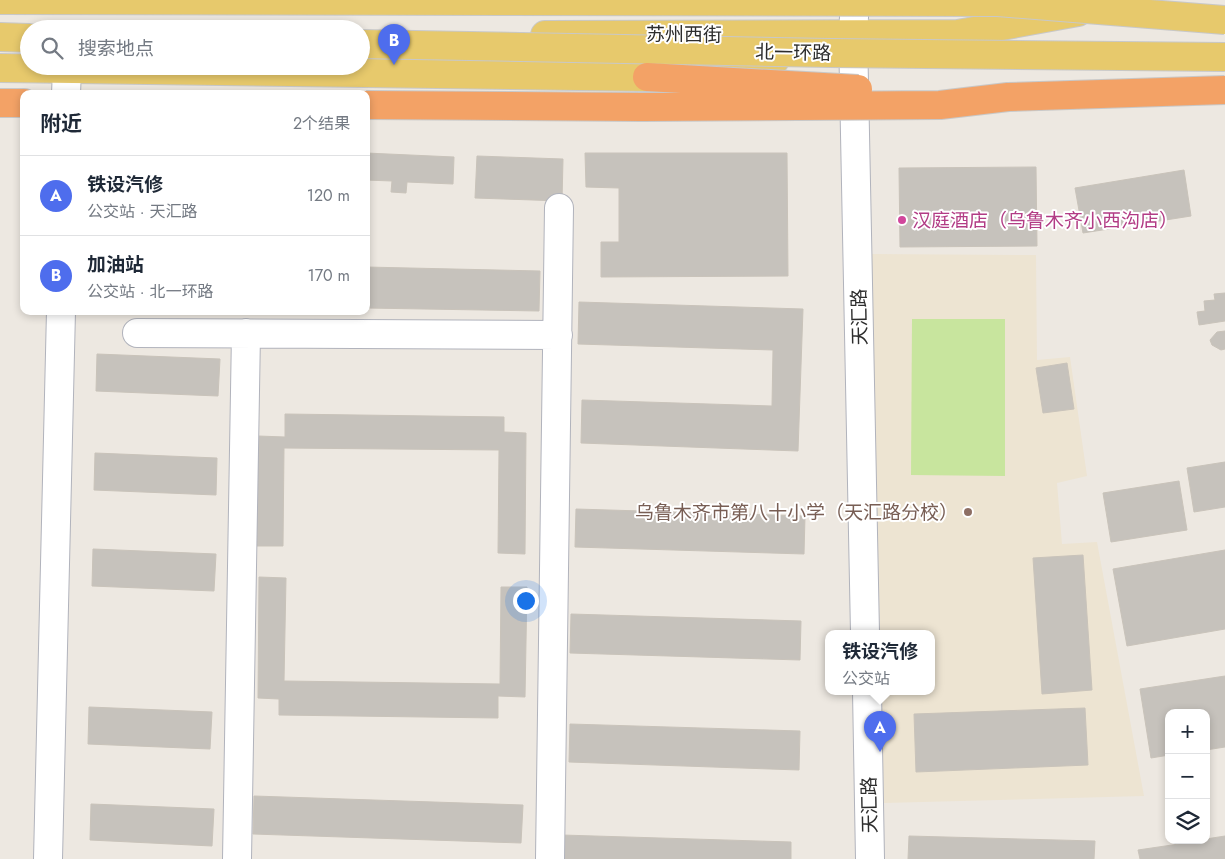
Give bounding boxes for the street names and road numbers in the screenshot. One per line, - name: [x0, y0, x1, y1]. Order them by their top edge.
- street label: 苏州西街: [646, 21, 722, 48]
- street label: 北一环路: [755, 38, 831, 67]
- street label: 天汇路: [846, 288, 873, 346]
- street label: 天汇路: [856, 776, 883, 834]

